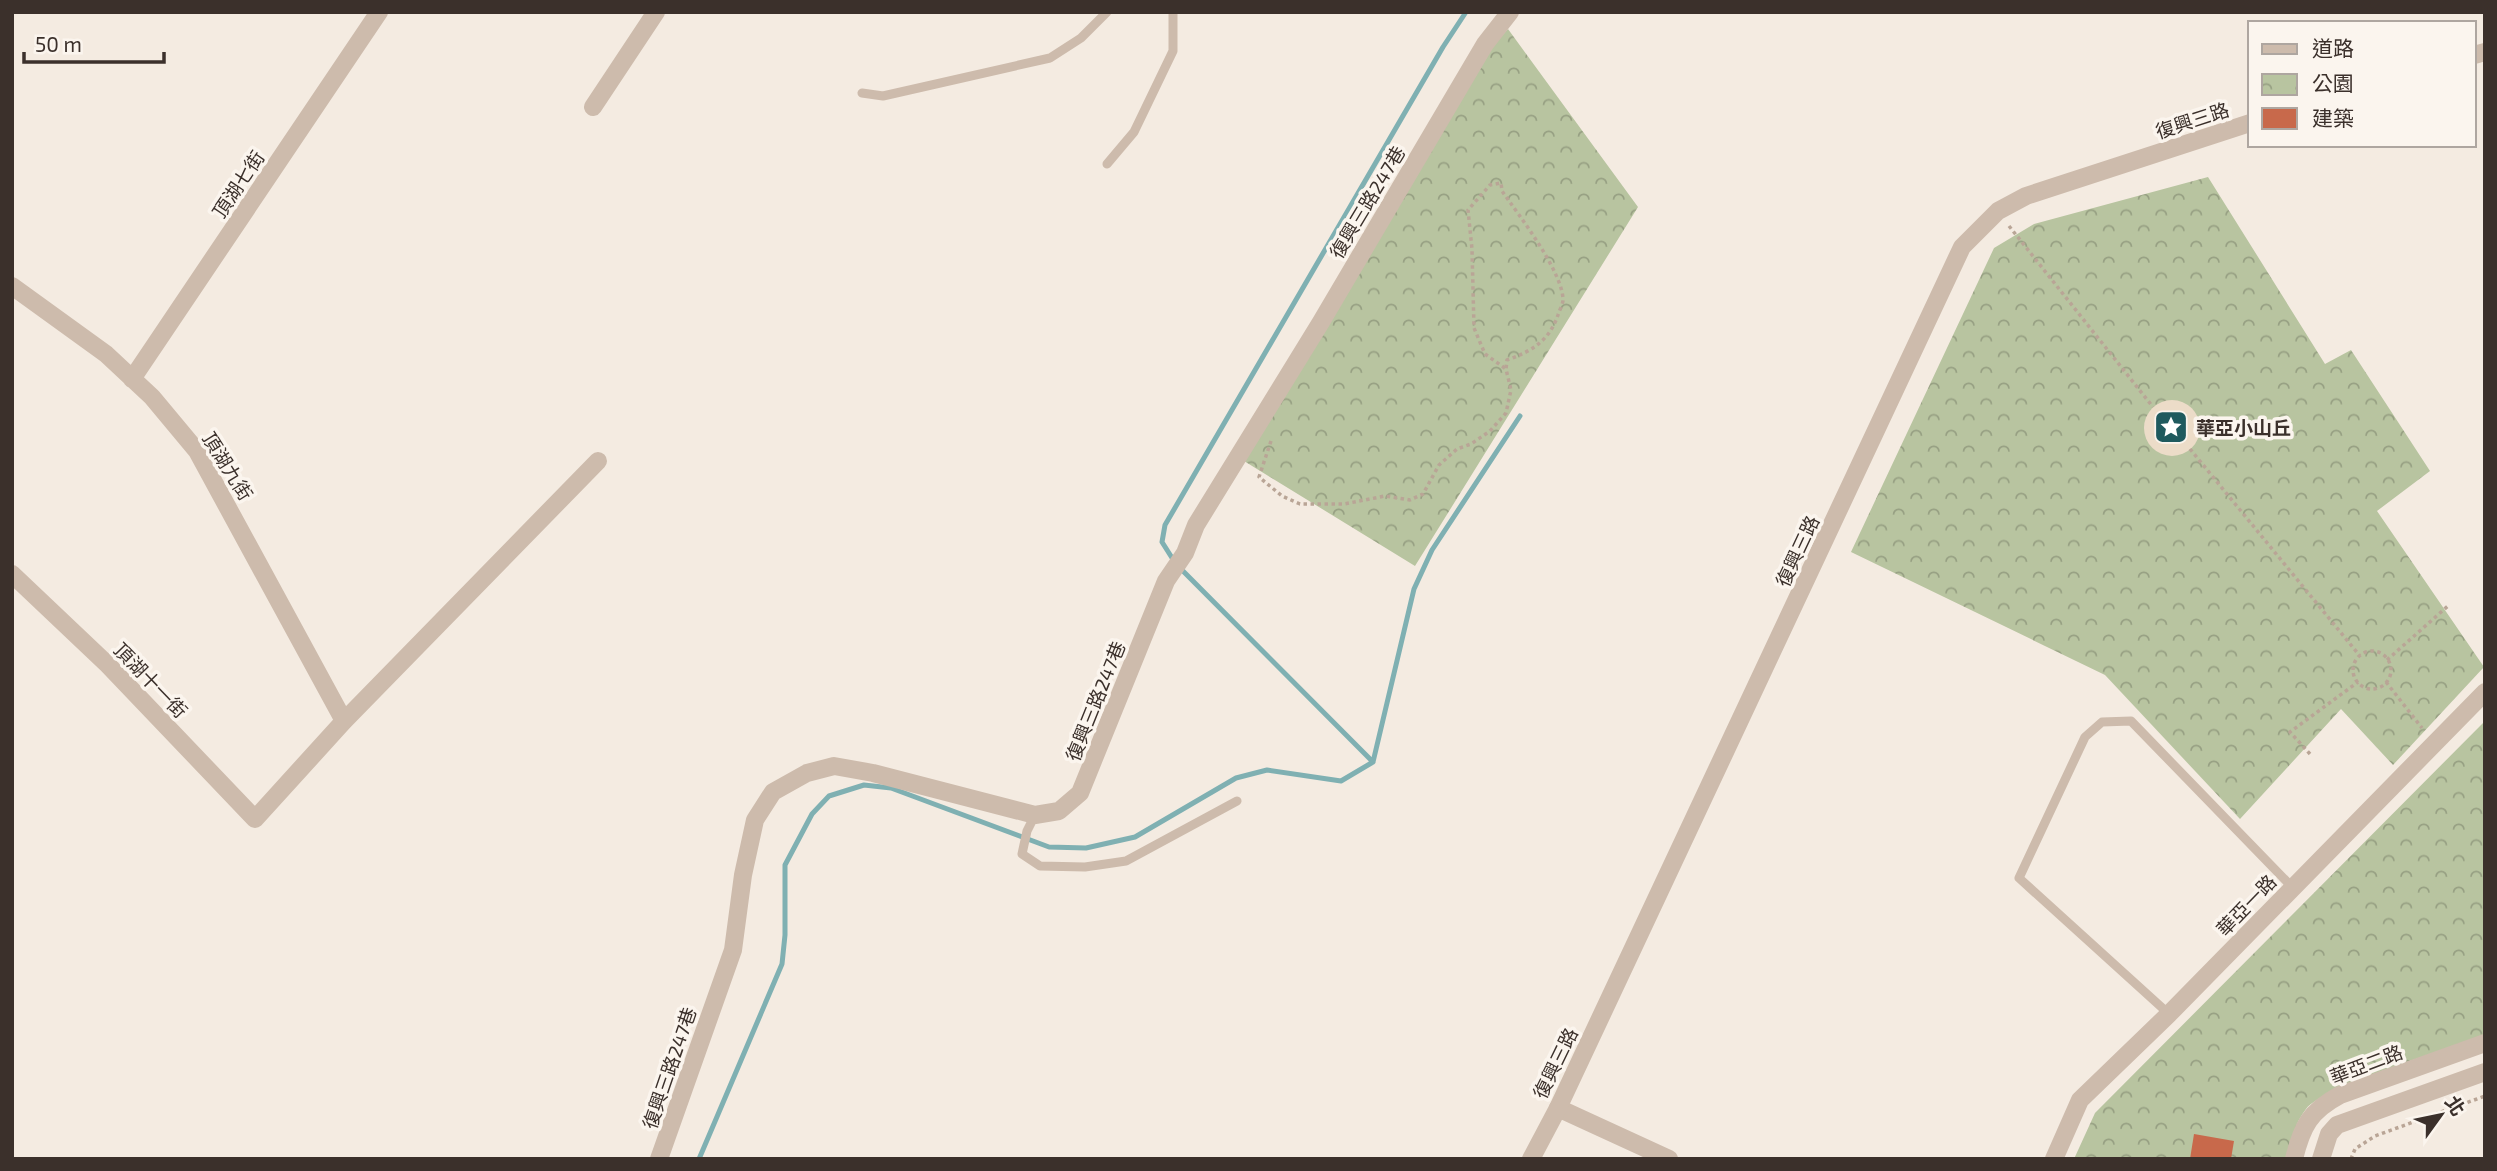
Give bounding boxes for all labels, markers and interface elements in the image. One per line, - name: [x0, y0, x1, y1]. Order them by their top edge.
- scale bar: [24, 21, 164, 65]
- legend: [2248, 21, 2476, 147]
- text: 50 m: [35, 31, 82, 56]
- text: 道路: [2312, 35, 2354, 60]
- text: 公園: [2312, 70, 2354, 95]
- street label: 復興三路: [2152, 97, 2232, 143]
- text: 建築: [2312, 105, 2354, 130]
- street label: 復興三路247巷: [1324, 142, 1410, 262]
- street label: 頂湖七街: [207, 146, 269, 222]
- place icon: 華亞小山丘: [2152, 408, 2190, 446]
- place label: 華亞小山丘: [2196, 416, 2291, 439]
- street label: 頂湖九街: [198, 428, 258, 504]
- street label: 復興三路: [1771, 512, 1823, 590]
- street label: 頂湖十一街: [110, 638, 192, 722]
- street label: 復興三路247巷: [1061, 638, 1129, 764]
- street label: 華亞一路: [2211, 870, 2281, 940]
- street label: 復興三路247巷: [637, 1004, 701, 1132]
- street label: 復興三路: [1528, 1024, 1582, 1102]
- street label: 華亞二路: [2326, 1040, 2406, 1088]
- north arrow: [2406, 1080, 2476, 1150]
- text: 北: [2441, 1091, 2470, 1120]

